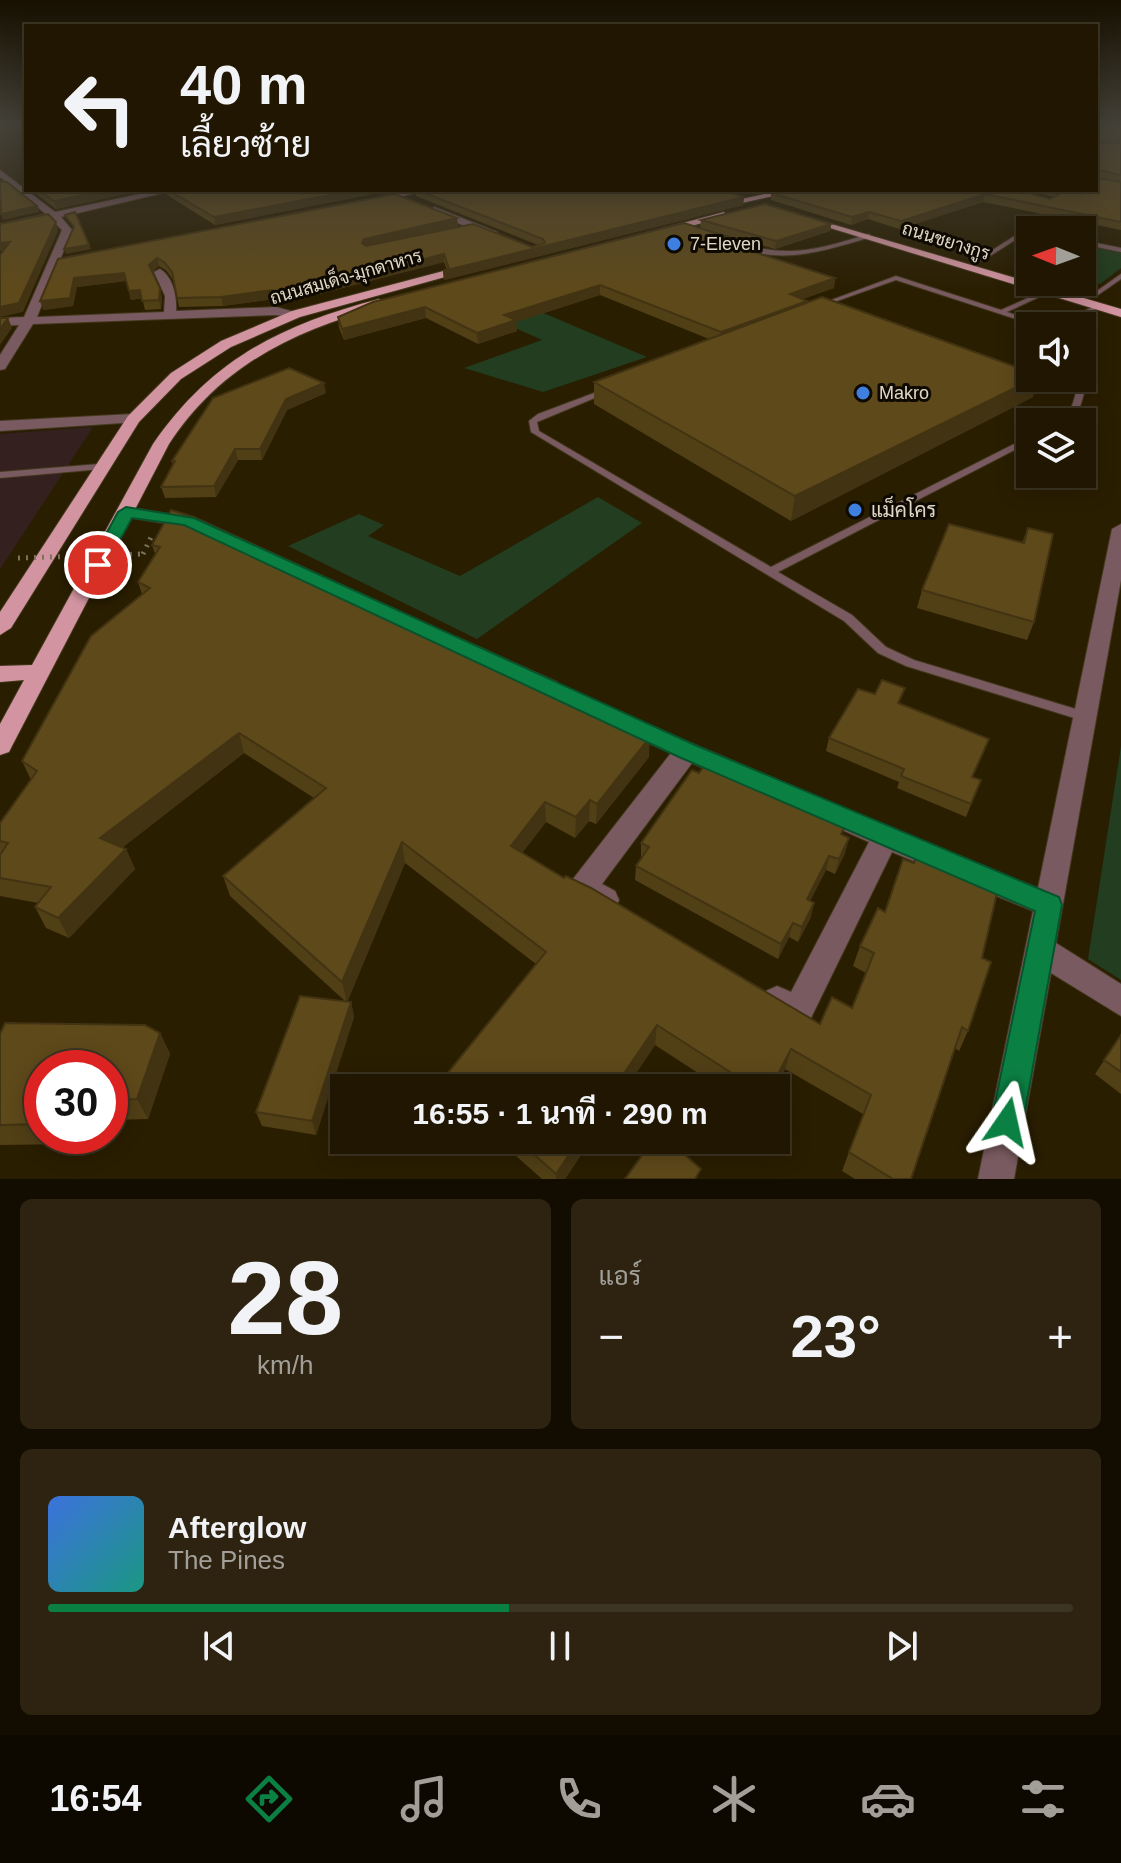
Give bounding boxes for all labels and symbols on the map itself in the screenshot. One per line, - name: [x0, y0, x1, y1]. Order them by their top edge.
- north arrow: [1016, 216, 1096, 296]
- street label: ถนนชยางกูร: [899, 218, 993, 267]
- place label: 7-Eleven: [690, 234, 761, 254]
- marker: 7-Eleven: [665, 235, 683, 253]
- street label: ถนนสมเด็จ-มุกดาหาร: [267, 242, 425, 310]
- place label: Makro: [879, 383, 929, 403]
- marker: Makro: [854, 384, 872, 402]
- place label: แม็คโคร: [871, 495, 936, 521]
- marker: แม็คโคร: [846, 501, 864, 519]
- pin: [64, 531, 132, 599]
- speed limit sign: 30: [24, 1050, 128, 1154]
- position arrow: [965, 1080, 1049, 1164]

